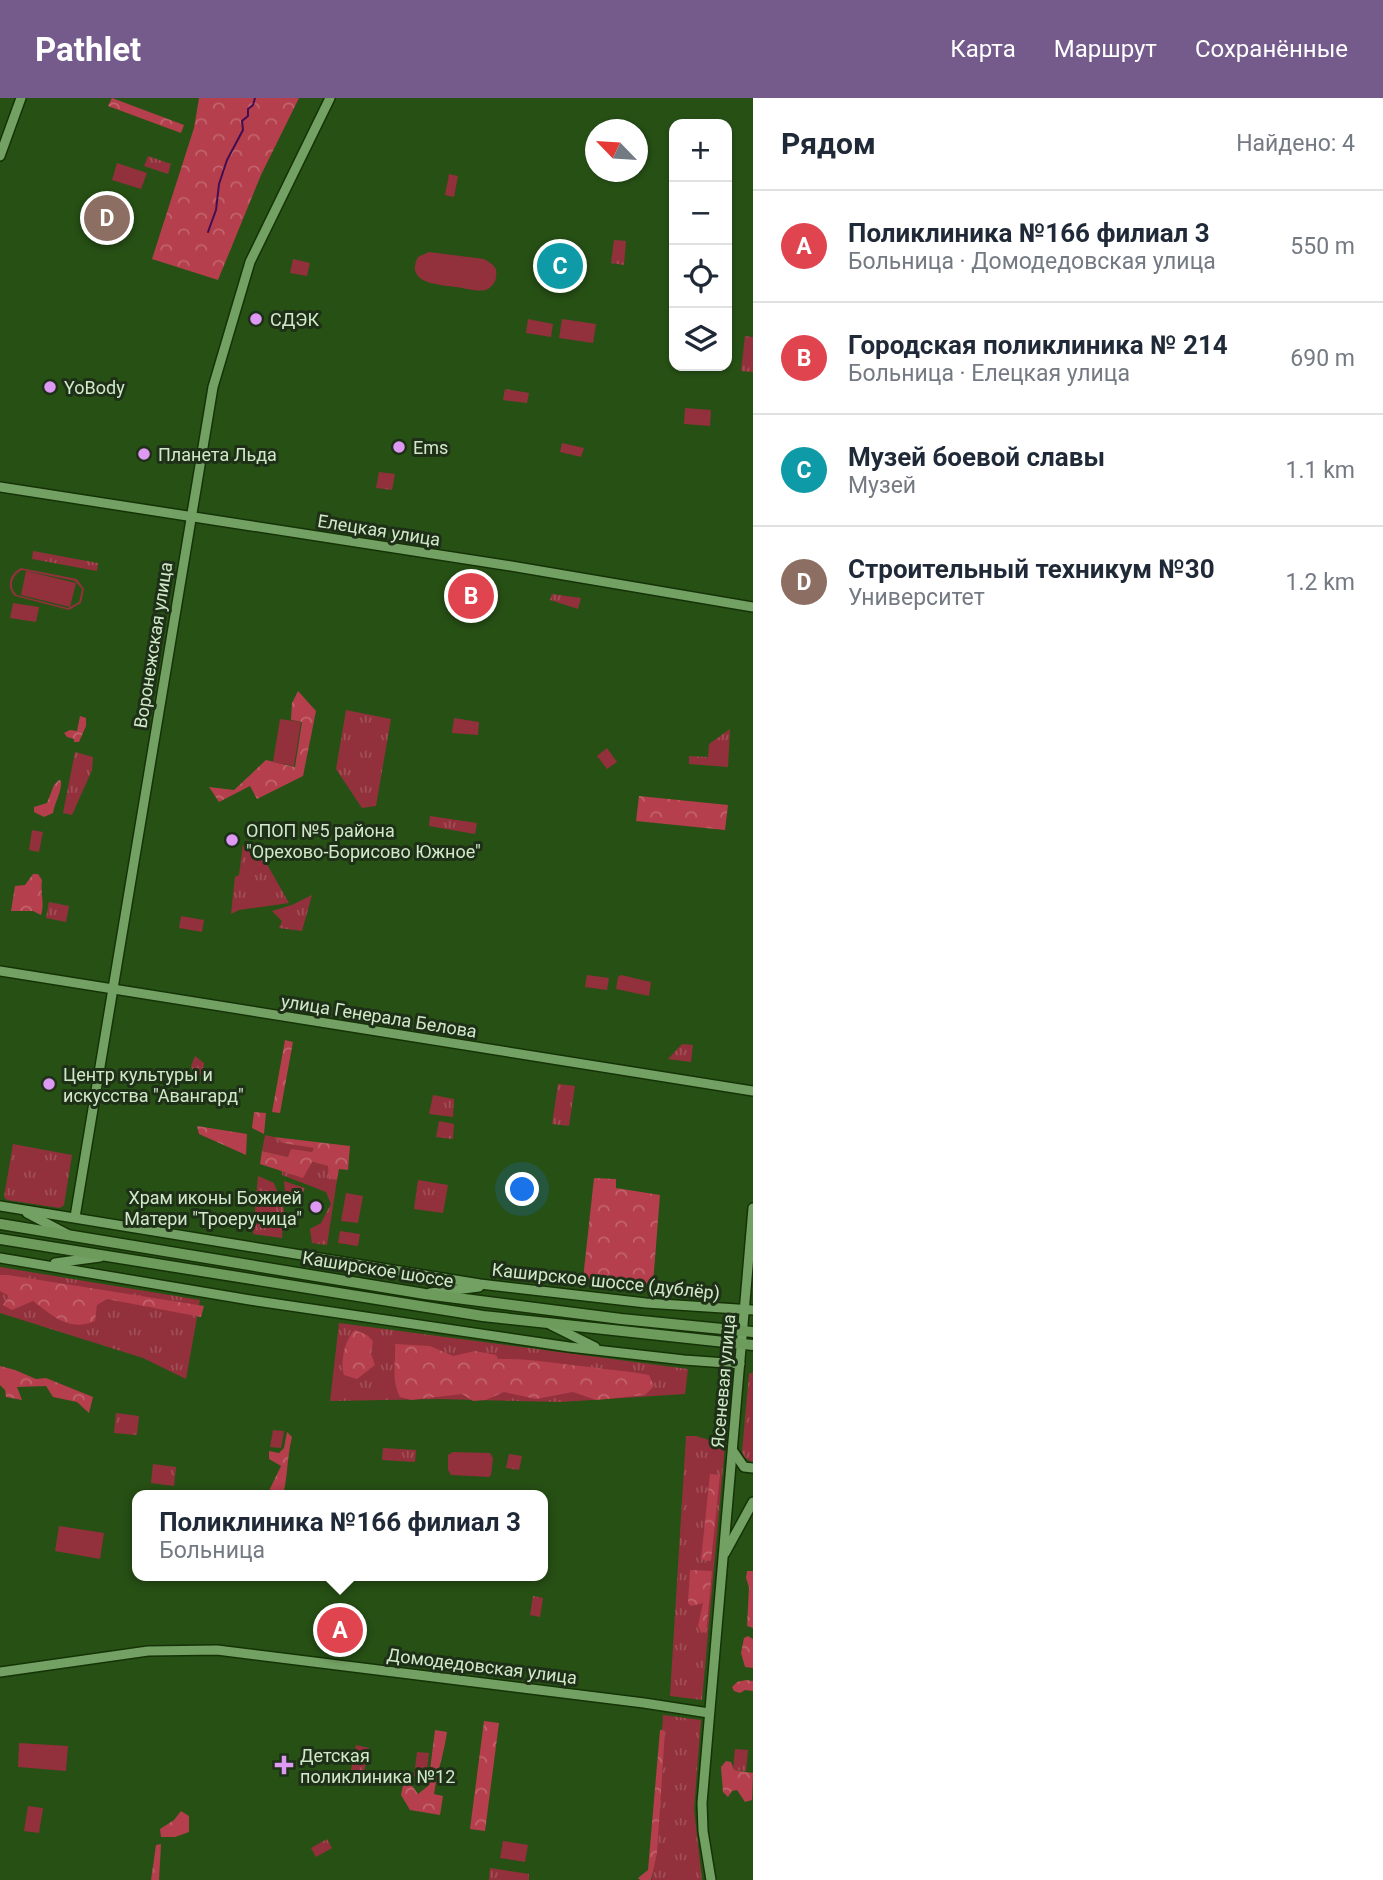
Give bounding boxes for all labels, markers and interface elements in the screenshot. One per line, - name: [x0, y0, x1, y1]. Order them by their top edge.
- text: Pathlet: [35, 30, 141, 69]
- text: Карта: [950, 35, 1016, 63]
- text: Маршрут: [1054, 35, 1157, 63]
- text: Сохранённые: [1195, 35, 1348, 63]
- north arrow: [585, 119, 648, 182]
- map controls: [669, 119, 732, 371]
- button: +: [669, 119, 732, 182]
- text: Рядом: [781, 126, 876, 161]
- text: Найдено: 4: [1236, 130, 1355, 157]
- button: −: [669, 182, 732, 245]
- pin: D: [84, 192, 130, 244]
- text: Поликлиника №166 филиал 3: [848, 218, 1210, 248]
- text: A: [796, 233, 812, 260]
- text: 550 m: [1290, 233, 1355, 260]
- pin: C: [537, 240, 583, 292]
- button: locate: [669, 245, 732, 308]
- text: Больница · Домодедовская улица: [848, 248, 1216, 275]
- button: layers: [669, 308, 732, 371]
- place label: СДЭК: [270, 309, 319, 330]
- marker: СДЭК: [248, 311, 264, 327]
- text: Городская поликлиника № 214: [848, 330, 1228, 360]
- text: B: [797, 345, 811, 372]
- text: 690 m: [1290, 345, 1355, 372]
- text: Больница · Елецкая улица: [848, 360, 1130, 387]
- place label: YoBody: [64, 377, 125, 398]
- marker: YoBody: [42, 379, 58, 395]
- place label: Ems: [413, 437, 448, 458]
- marker: Ems: [391, 439, 407, 455]
- text: Музей боевой славы: [848, 442, 1105, 472]
- place label: Планета Льда: [158, 444, 277, 465]
- marker: Планета Льда: [136, 446, 152, 462]
- text: C: [796, 457, 812, 484]
- text: 1.1 km: [1286, 457, 1355, 484]
- text: Музей: [848, 472, 916, 499]
- street label: Елецкая улица: [316, 510, 442, 550]
- text: Строительный техникум №30: [848, 554, 1215, 584]
- street label: Воронежская улица: [129, 560, 177, 730]
- text: D: [797, 569, 811, 596]
- text: 1.2 km: [1286, 569, 1355, 596]
- pin: B: [448, 570, 494, 622]
- text: Университет: [848, 584, 985, 611]
- place label: ОПОП №5 района "Орехово-Борисово Южное": [246, 820, 481, 862]
- marker: ОПОП №5 района "Орехово-Борисово Южное": [224, 832, 240, 848]
- street label: улица Генерала Белова: [280, 990, 478, 1042]
- place label: Центр культуры и искусства "Авангард": [63, 1064, 244, 1106]
- marker: Центр культуры и искусства "Авангард": [41, 1076, 57, 1092]
- your location: [505, 1172, 539, 1206]
- place label: Храм иконы Божией Матери "Троeручица": [124, 1187, 302, 1229]
- marker: Храм иконы Божией Матери "Троeручица": [308, 1199, 324, 1215]
- street label: Каширское шоссе: [301, 1247, 455, 1291]
- street label: Каширское шоссе (дублёр): [491, 1259, 721, 1304]
- street label: Ясеневая улица: [707, 1313, 739, 1449]
- popup: [132, 1490, 548, 1581]
- text: Поликлиника №166 филиал 3: [159, 1507, 521, 1537]
- text: Больница: [159, 1537, 265, 1564]
- pin: A: [317, 1604, 363, 1656]
- street label: Домодедовская улица: [386, 1644, 578, 1688]
- place label: Детская поликлиника №12: [300, 1745, 455, 1787]
- marker: Детская поликлиника №12: [274, 1755, 294, 1775]

